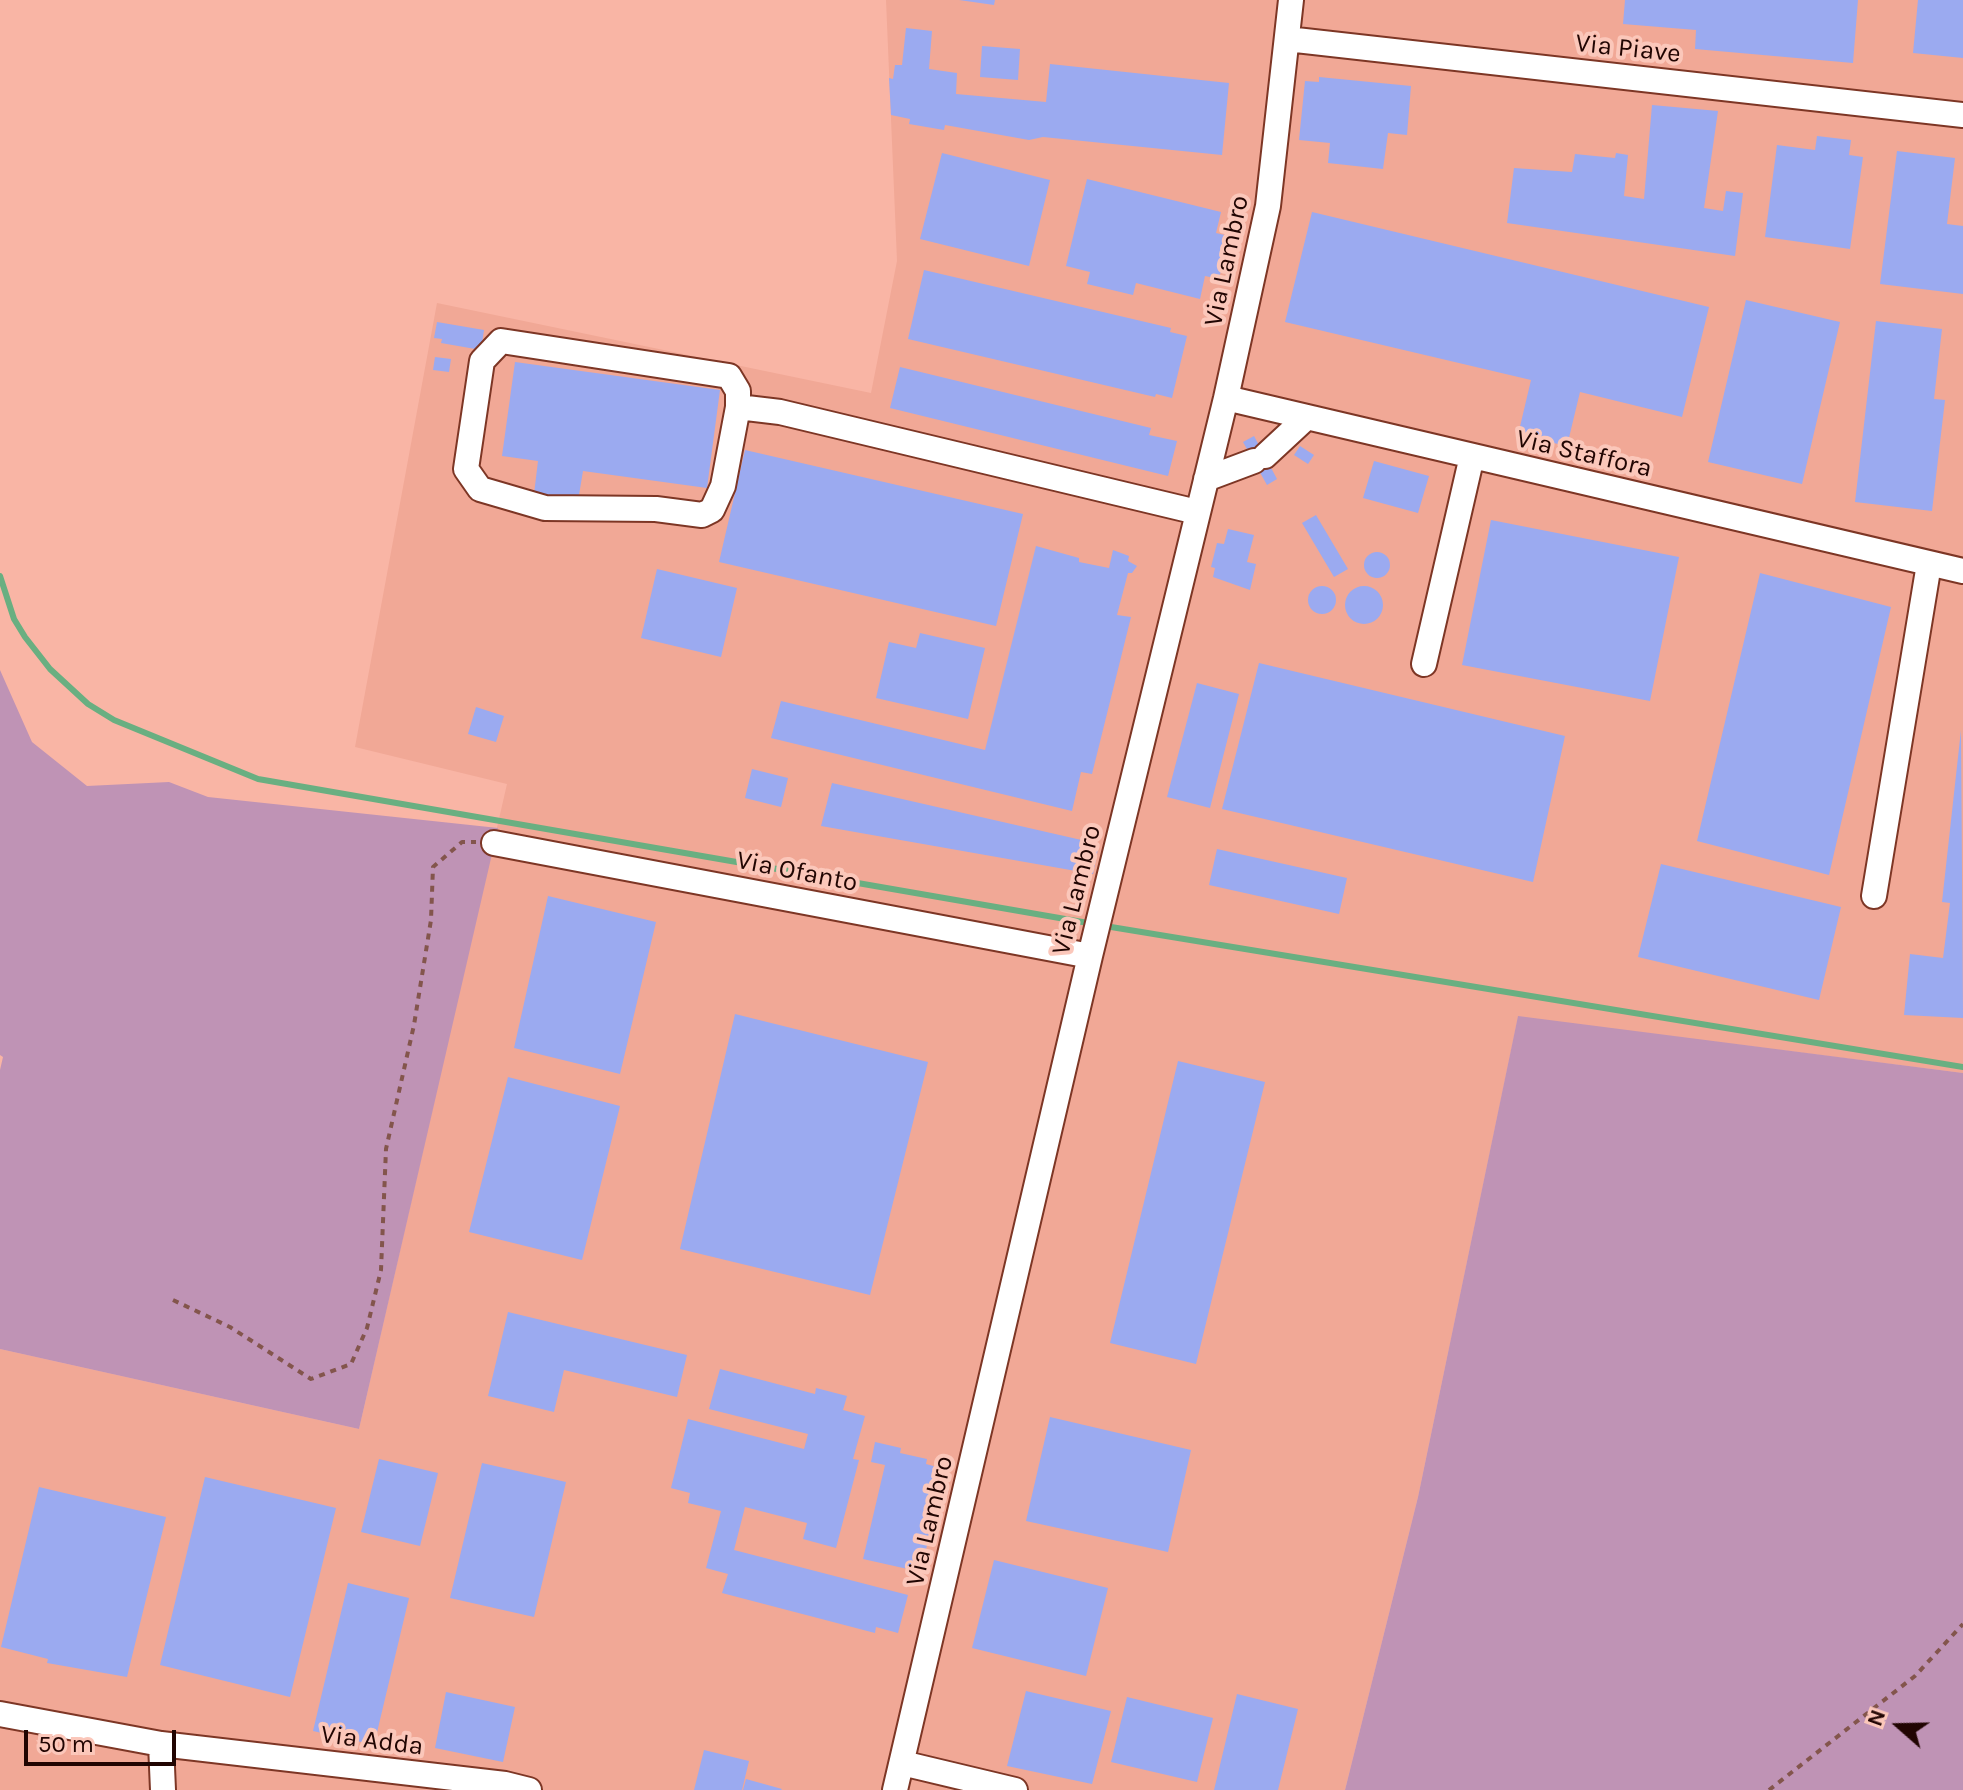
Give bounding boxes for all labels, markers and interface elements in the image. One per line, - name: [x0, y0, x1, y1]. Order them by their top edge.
- street label: Via Piave: [1574, 28, 1682, 70]
- street label: Via Lambro: [1198, 193, 1256, 329]
- street label: Via Staffora: [1513, 423, 1655, 485]
- street label: Via Lambro: [1046, 822, 1108, 958]
- street label: Via Ofanto: [734, 845, 860, 899]
- street label: Via Lambro: [900, 1453, 960, 1589]
- north arrow: [1859, 1686, 1939, 1766]
- text: N: [1862, 1706, 1891, 1730]
- scale bar: [28, 1714, 180, 1764]
- street label: Via Adda: [319, 1719, 425, 1763]
- text: 50 m: [38, 1730, 94, 1758]

